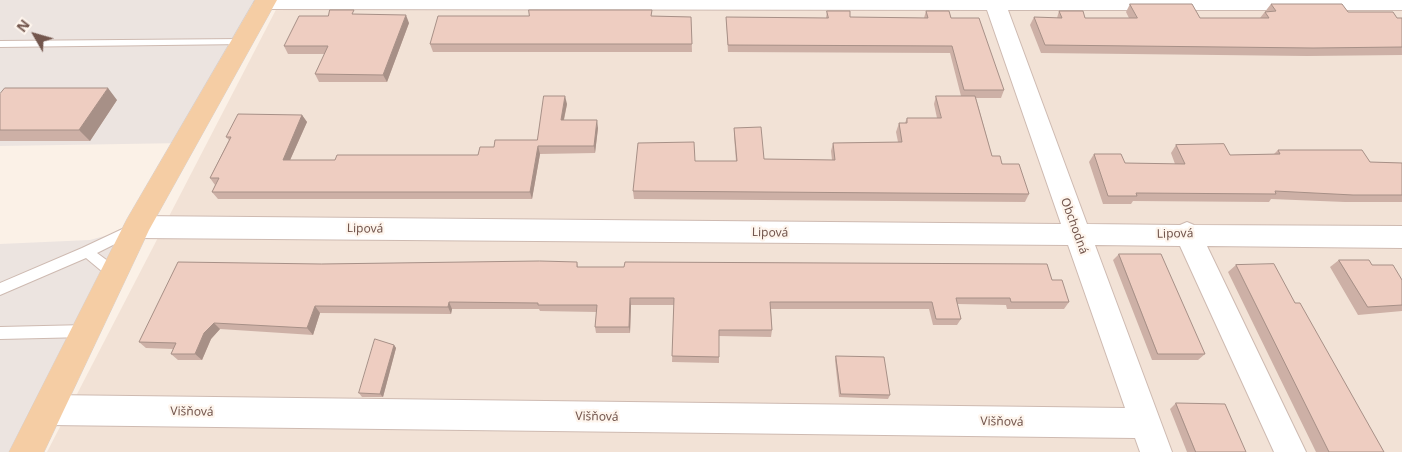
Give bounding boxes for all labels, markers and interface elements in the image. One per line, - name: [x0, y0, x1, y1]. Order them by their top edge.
- north arrow: [10, 10, 60, 60]
- text: N: [12, 15, 34, 36]
- street label: Obchodná: [1057, 196, 1091, 256]
- street label: Lipová: [347, 221, 383, 237]
- street label: Lipová: [752, 225, 788, 241]
- street label: Lipová: [1157, 226, 1193, 242]
- street label: Višňová: [170, 404, 214, 420]
- street label: Višňová: [575, 409, 619, 425]
- street label: Višňová: [980, 414, 1024, 430]

